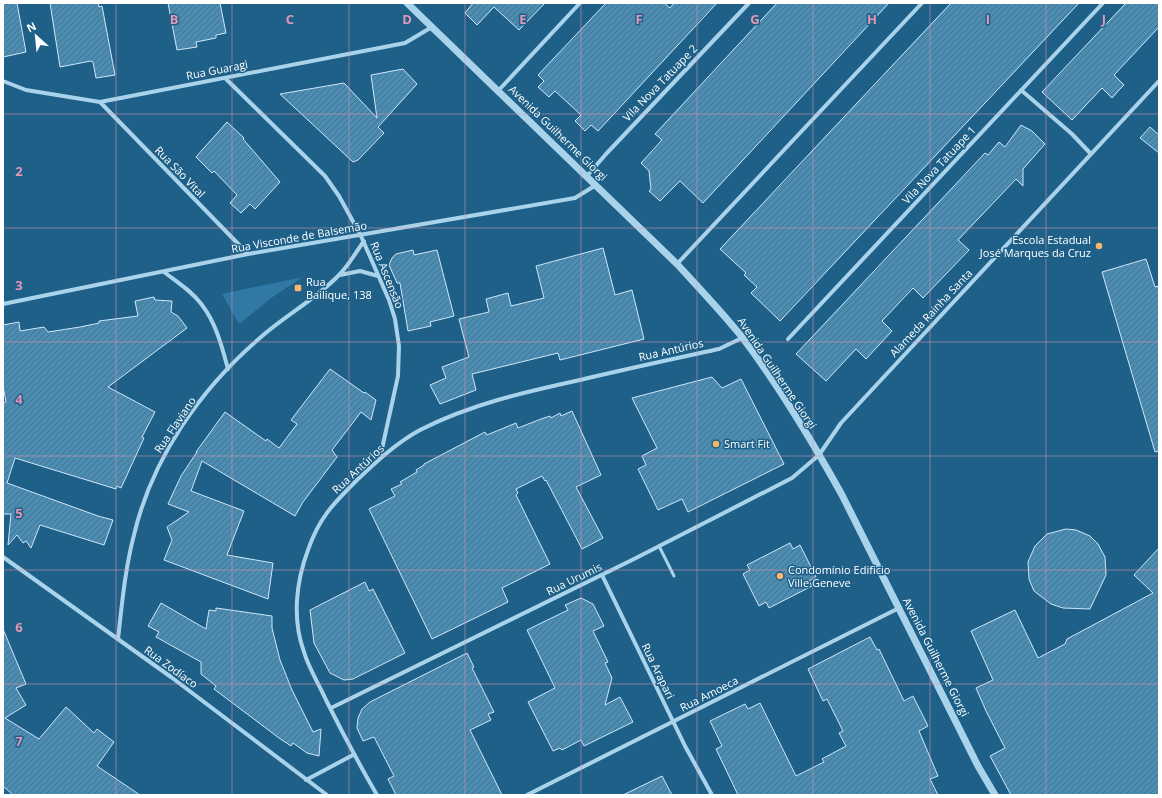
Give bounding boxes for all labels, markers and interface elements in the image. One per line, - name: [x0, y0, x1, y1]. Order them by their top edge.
- text: B: [170, 10, 179, 28]
- text: C: [286, 10, 294, 28]
- text: D: [402, 10, 412, 28]
- text: E: [519, 10, 527, 28]
- text: F: [635, 10, 643, 28]
- text: G: [750, 10, 760, 28]
- text: H: [867, 10, 877, 28]
- text: I: [986, 10, 990, 28]
- text: J: [1101, 10, 1106, 28]
- north arrow: [16, 16, 56, 56]
- text: N: [24, 18, 39, 35]
- street label: Vila Nova Tatuape 2: [619, 41, 700, 124]
- street label: Rua Guaragi: [185, 56, 249, 83]
- street label: Avenida Guilherme Giorgi: [506, 82, 611, 184]
- street label: Vila Nova Tatuape 1: [899, 122, 979, 207]
- street label: Rua São Vital: [152, 143, 209, 201]
- text: 2: [15, 162, 23, 180]
- street label: Rua Visconde de Balsemão: [230, 217, 368, 256]
- place label: Escola Estadual José Marques da Cruz: [979, 232, 1091, 260]
- street label: Rua Ascensão: [367, 239, 408, 311]
- marker: Escola Estadual José Marques da Cruz: [1094, 241, 1104, 251]
- street label: Alameda Rainha Santa: [886, 266, 975, 360]
- place label: Rua Bailique, 138: [306, 274, 372, 302]
- text: 3: [15, 276, 23, 294]
- marker: Rua Bailique, 138: [293, 283, 303, 293]
- street label: Avenida Guilherme Giorgi: [734, 314, 820, 431]
- street label: Rua Antúrios: [637, 335, 705, 364]
- text: 4: [15, 390, 23, 408]
- street label: Rua Flaviano: [150, 393, 199, 456]
- place label: Smart Fit: [724, 436, 770, 451]
- marker: Smart Fit: [711, 439, 721, 449]
- street label: Rua Antúrios: [328, 441, 387, 497]
- text: 5: [15, 504, 23, 522]
- street label: Rua Urumis: [544, 559, 604, 598]
- place label: Condomínio Edificio Ville Geneve: [788, 562, 891, 590]
- marker: Condomínio Edificio Ville Geneve: [775, 571, 785, 581]
- street label: Avenida Guilherme Giorgi: [900, 595, 973, 719]
- text: 6: [15, 618, 23, 636]
- street label: Rua Arapari: [639, 640, 678, 701]
- street label: Rua Zodíaco: [141, 642, 201, 691]
- street label: Rua Amoeca: [677, 672, 741, 715]
- text: 7: [15, 732, 23, 750]

